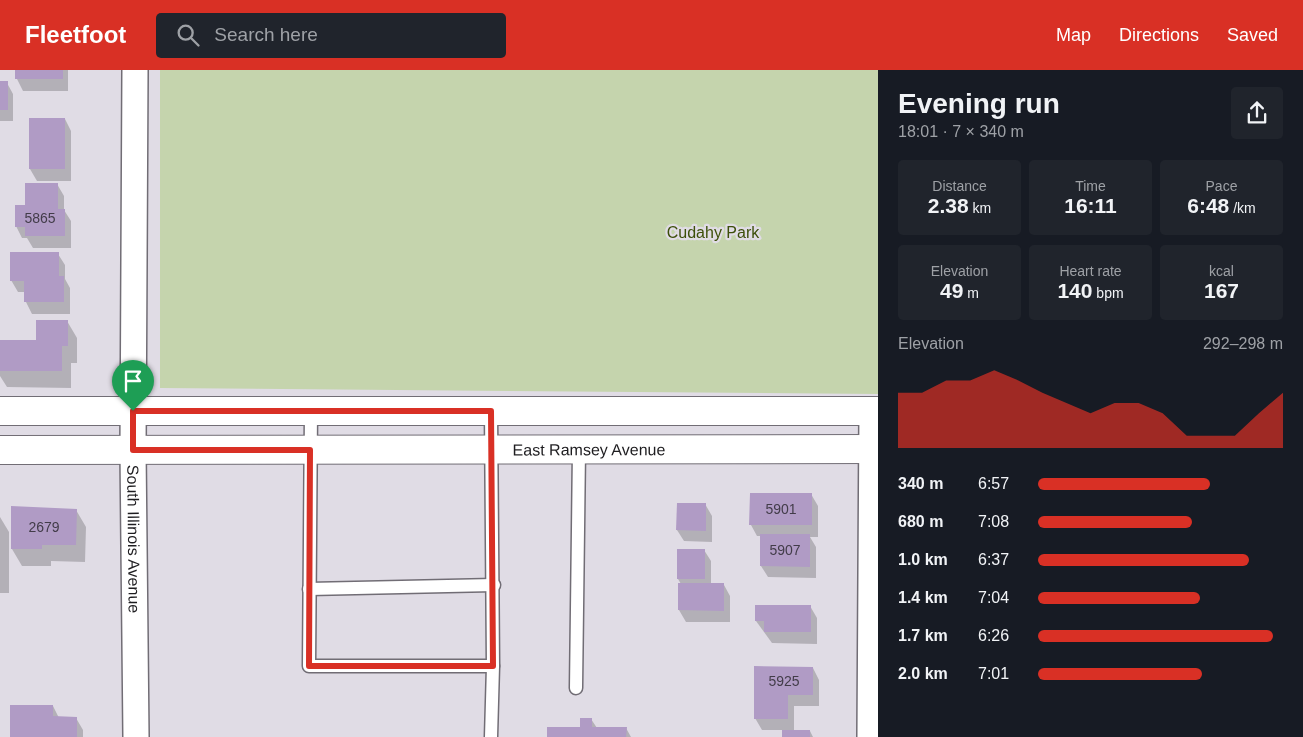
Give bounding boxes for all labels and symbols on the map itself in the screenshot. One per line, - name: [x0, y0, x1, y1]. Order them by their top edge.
- house number: 5865: [24, 210, 56, 226]
- park label: Cudahy Park: [667, 224, 760, 241]
- pin: [112, 360, 154, 411]
- street label: East Ramsey Avenue: [513, 441, 665, 458]
- street label: South Illinois Avenue: [124, 465, 143, 613]
- house number: 5901: [765, 501, 797, 517]
- house number: 2679: [28, 519, 60, 535]
- house number: 5907: [769, 542, 801, 558]
- house number: 5925: [768, 673, 800, 689]

